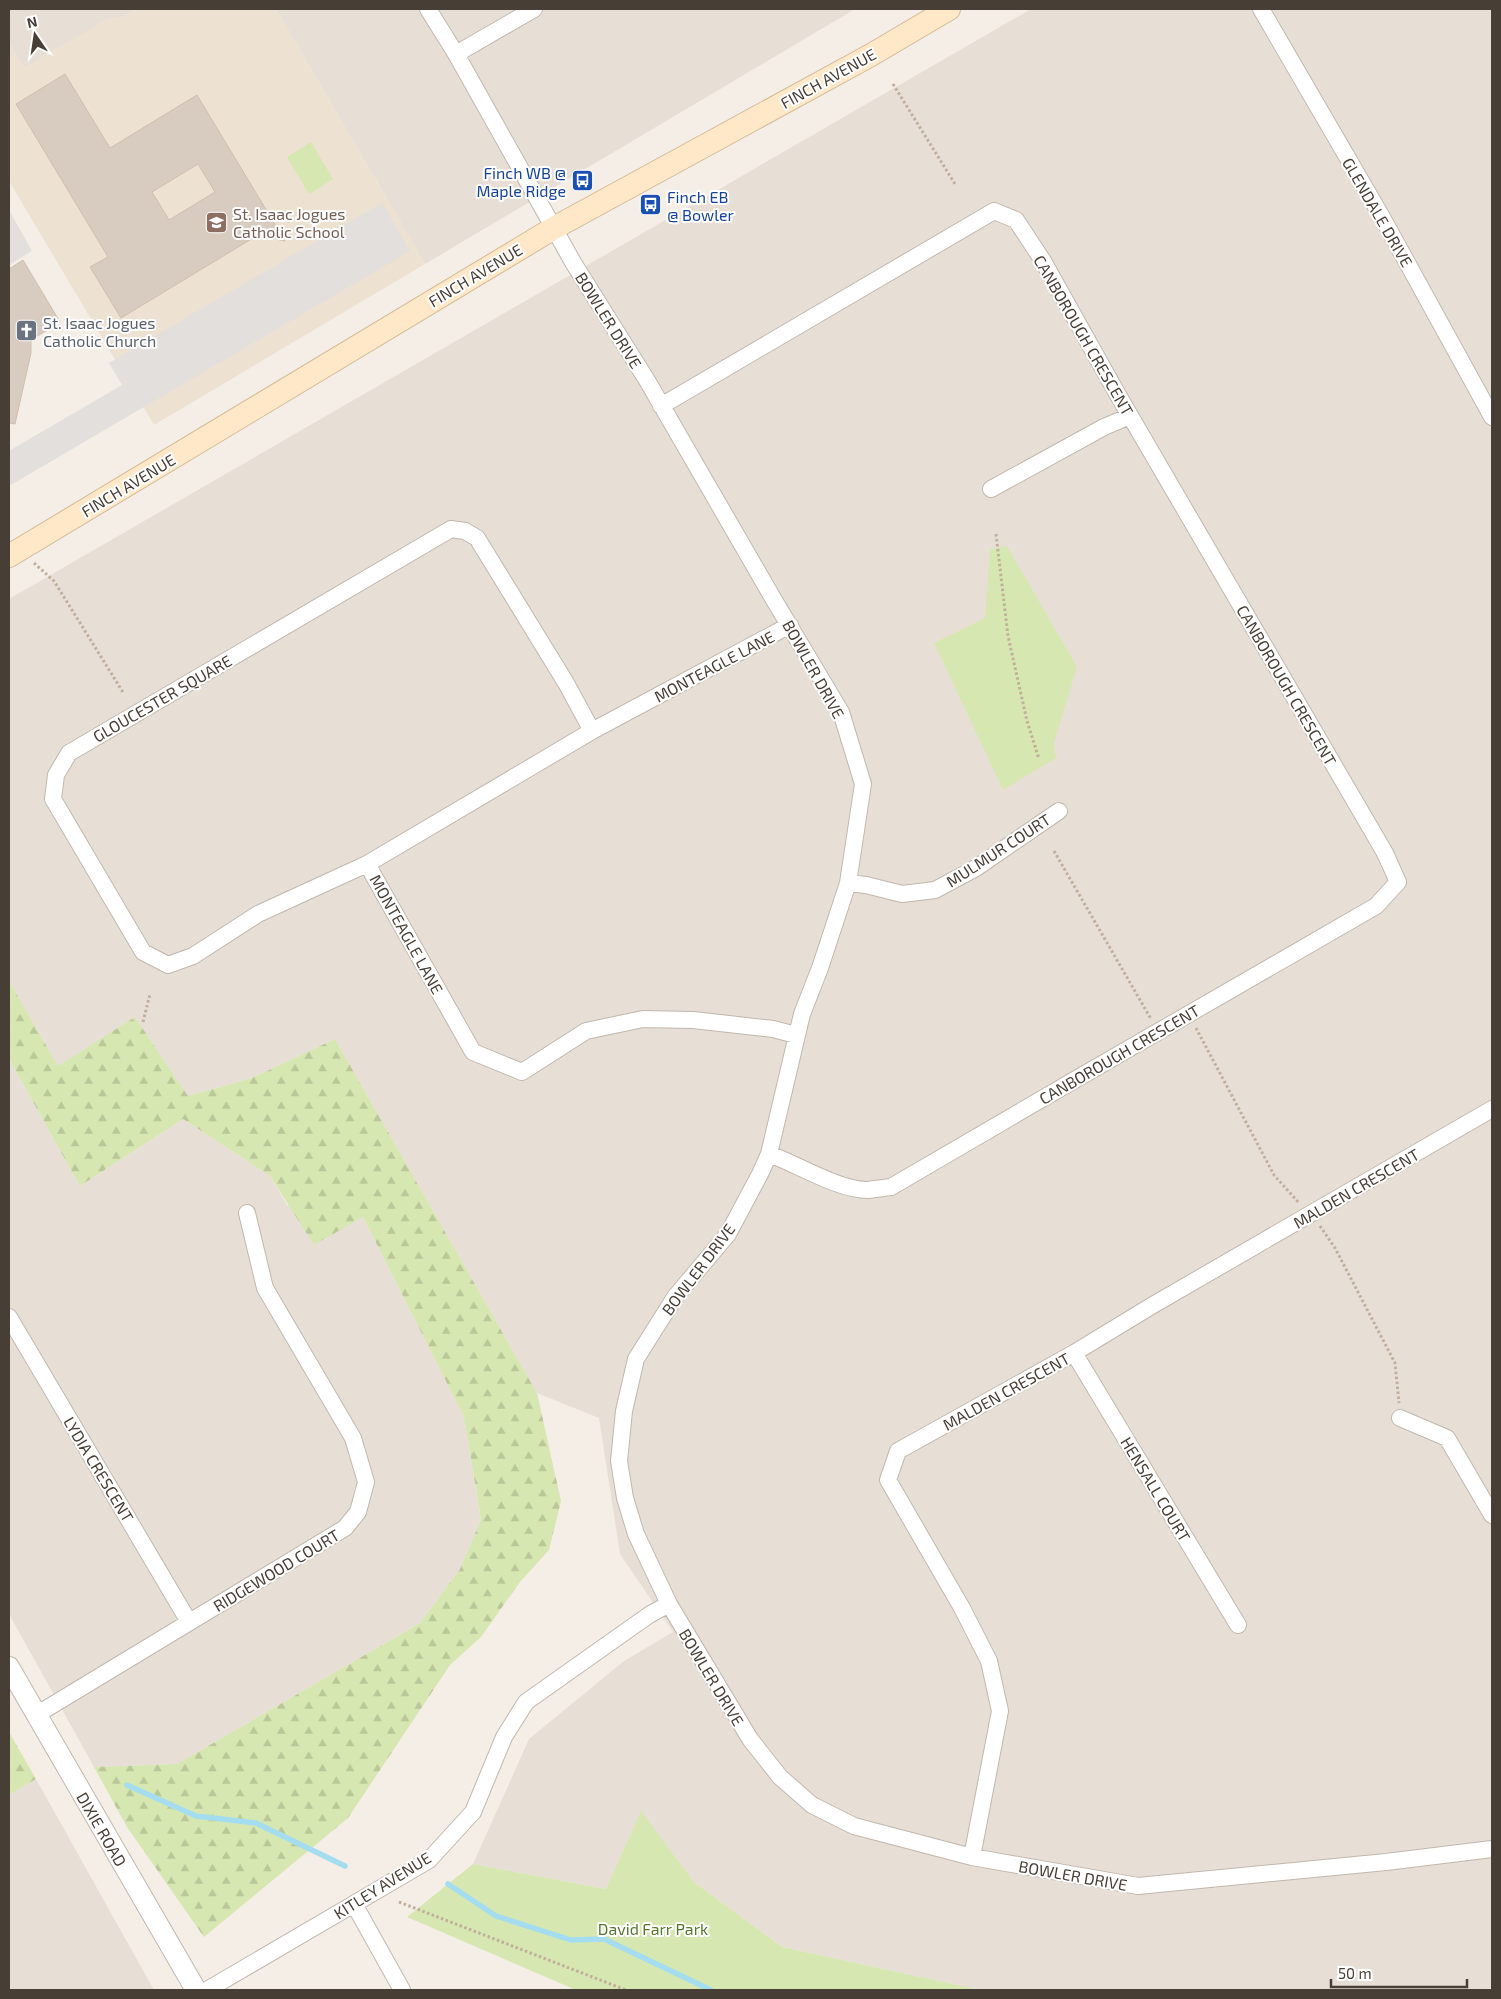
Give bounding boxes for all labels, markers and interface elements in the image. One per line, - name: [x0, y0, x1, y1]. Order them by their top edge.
- north arrow: [10, 10, 60, 60]
- text: N: [25, 12, 39, 31]
- street label: FINCH AVENUE: [777, 44, 879, 112]
- street label: GLENDALE DRIVE: [1339, 154, 1417, 270]
- place label: Finch WB @ Maple Ridge: [477, 163, 566, 200]
- bus stop icon: Finch WB @ Maple Ridge: [570, 169, 594, 193]
- place label: Finch EB @ Bowler: [667, 187, 735, 224]
- bus stop icon: Finch EB @ Bowler: [639, 193, 663, 217]
- place label: St. Isaac Jogues Catholic School: [233, 204, 345, 241]
- school or university icon: St. Isaac Jogues Catholic School: [205, 210, 229, 234]
- street label: FINCH AVENUE: [425, 240, 525, 310]
- street label: CANBOROUGH CRESCENT: [1030, 251, 1138, 419]
- street label: BOWLER DRIVE: [572, 268, 646, 372]
- place label: St. Isaac Jogues Catholic Church: [43, 313, 156, 350]
- church icon: St. Isaac Jogues Catholic Church: [15, 319, 39, 343]
- street label: FINCH AVENUE: [78, 450, 178, 520]
- street label: CANBOROUGH CRESCENT: [1233, 601, 1341, 769]
- street label: BOWLER DRIVE: [779, 616, 849, 722]
- street label: MONTEAGLE LANE: [651, 626, 777, 706]
- street label: GLOUCESTER SQUARE: [89, 650, 235, 746]
- street label: MULMUR COURT: [942, 809, 1054, 891]
- street label: MONTEAGLE LANE: [366, 871, 448, 997]
- street label: CANBOROUGH CRESCENT: [1035, 1000, 1203, 1108]
- street label: MALDEN CRESCENT: [1290, 1144, 1422, 1232]
- street label: BOWLER DRIVE: [657, 1219, 739, 1319]
- street label: MALDEN CRESCENT: [939, 1348, 1073, 1434]
- street label: LYDIA CRESCENT: [60, 1413, 138, 1525]
- street label: HENSALL COURT: [1117, 1433, 1195, 1545]
- street label: RIDGEWOOD COURT: [209, 1525, 343, 1615]
- street label: BOWLER DRIVE: [676, 1625, 748, 1729]
- street label: DIXIE ROAD: [73, 1789, 131, 1869]
- street label: KITLEY AVENUE: [330, 1848, 434, 1922]
- street label: BOWLER DRIVE: [1017, 1856, 1129, 1894]
- park label: David Farr Park: [598, 1919, 708, 1938]
- scale bar: [1331, 1956, 1467, 1988]
- text: 50 m: [1338, 1964, 1372, 1982]

